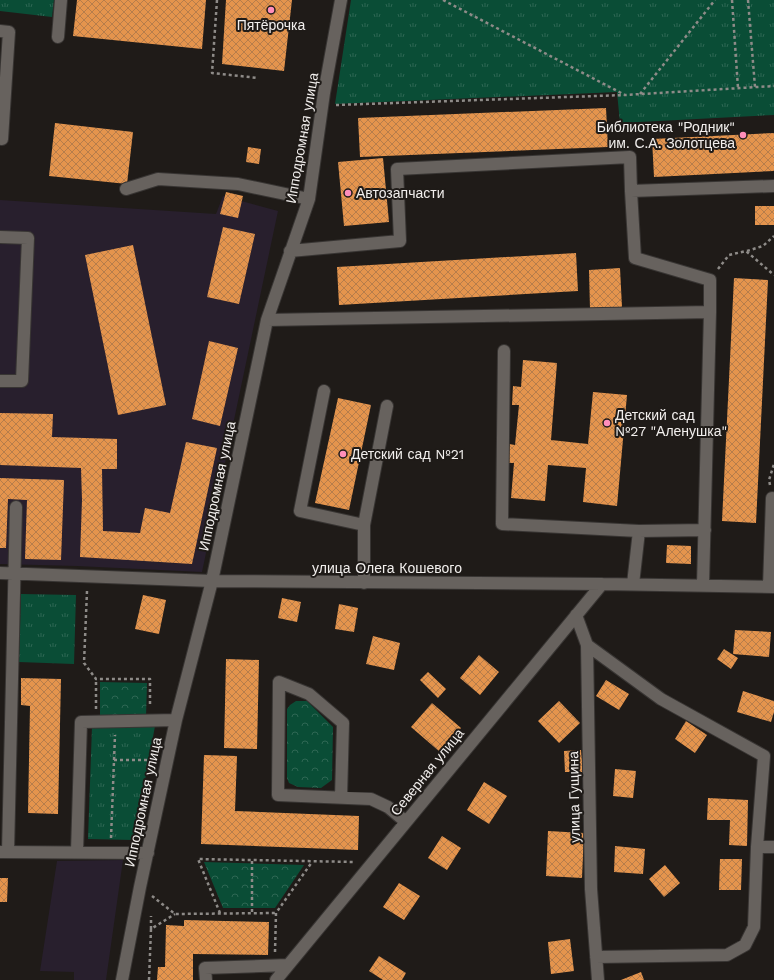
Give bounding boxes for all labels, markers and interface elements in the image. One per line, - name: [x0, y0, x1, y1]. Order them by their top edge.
- marker: Пятёрочка: [266, 5, 276, 15]
- place label: Пятёрочка: [237, 17, 306, 33]
- street label: Ипподромная улица: [283, 71, 321, 205]
- place label: Библиотека "Родник" им. С.А. Золотцева: [597, 119, 735, 151]
- marker: Библиотека "Родник" им. С.А. Золотцева: [738, 130, 748, 140]
- place label: Автозапчасти: [356, 185, 444, 201]
- marker: Автозапчасти: [343, 188, 353, 198]
- place label: Детский сад №27 "Аленушка": [615, 407, 727, 439]
- marker: Детский сад №27 "Аленушка": [602, 418, 612, 428]
- street label: Ипподромная улица: [195, 419, 239, 552]
- place label: Детский сад №21: [351, 446, 464, 462]
- marker: Детский сад №21: [338, 449, 348, 459]
- street label: улица Олега Кошевого: [312, 560, 462, 576]
- street label: Северная улица: [387, 725, 467, 819]
- street label: Ипподромная улица: [121, 735, 165, 868]
- street label: улица Гущина: [565, 751, 583, 843]

